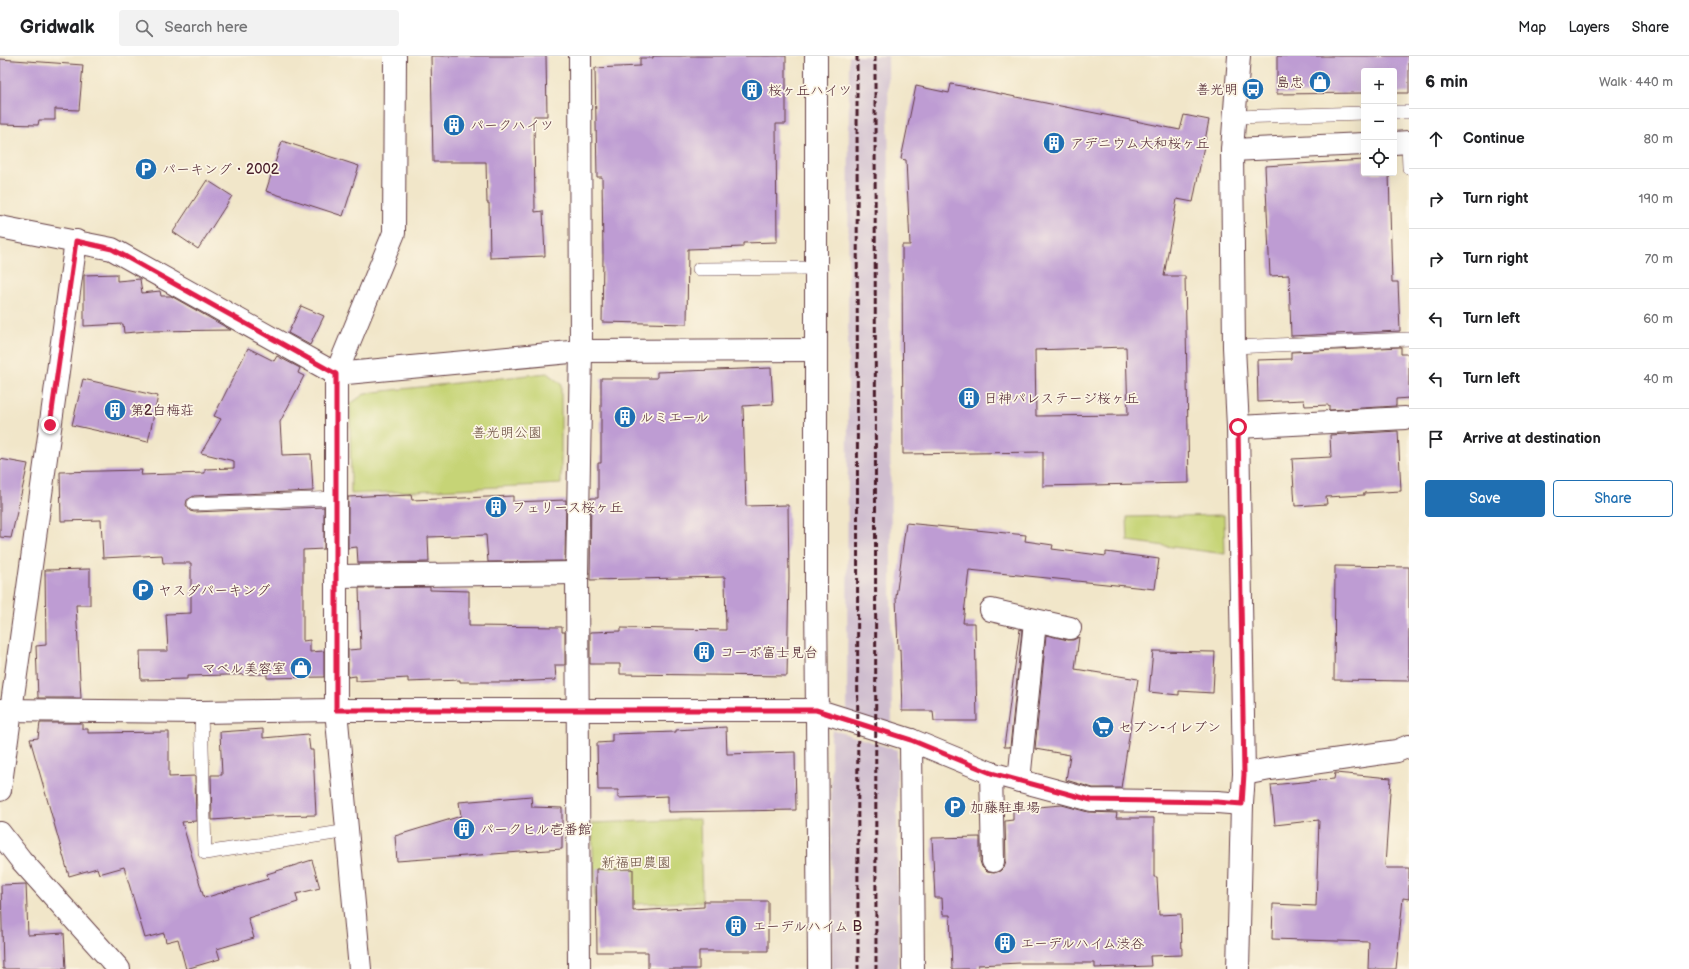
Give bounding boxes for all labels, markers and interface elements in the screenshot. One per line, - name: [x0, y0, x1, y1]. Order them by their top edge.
- search box: [119, 10, 399, 46]
- text: Gridwalk: [20, 16, 95, 39]
- icon: search: [133, 17, 155, 39]
- text: Search here: [165, 18, 248, 37]
- text: Map: [1518, 19, 1546, 36]
- text: Layers: [1568, 19, 1610, 36]
- text: Share: [1632, 19, 1669, 36]
- map controls: [1361, 68, 1397, 176]
- button: +: [1361, 68, 1397, 104]
- shop icon: 島忠: [1307, 69, 1333, 95]
- text: 6 min: [1425, 72, 1468, 92]
- place label: 島忠: [1276, 74, 1304, 91]
- text: Walk · 440 m: [1599, 74, 1673, 90]
- bus stop icon: 善光明: [1240, 76, 1266, 102]
- building icon: 桜ヶ丘ハイツ: [739, 77, 765, 103]
- place label: 善光明: [1196, 81, 1238, 98]
- place label: 桜ヶ丘ハイツ: [768, 82, 852, 99]
- button: −: [1361, 104, 1397, 140]
- building icon: パークハイツ: [441, 112, 467, 138]
- place label: パークハイツ: [470, 117, 554, 134]
- icon: ahead: [1425, 128, 1447, 150]
- text: Continue: [1463, 129, 1525, 148]
- building icon: アデニウム大和桜ヶ丘: [1041, 130, 1067, 156]
- text: 80 m: [1644, 131, 1673, 147]
- place label: アデニウム大和桜ヶ丘: [1070, 135, 1209, 152]
- button: locate: [1361, 140, 1397, 176]
- parking icon: パーキング・2002: [133, 156, 159, 182]
- place label: パーキング・2002: [162, 161, 280, 178]
- icon: right: [1425, 188, 1447, 210]
- text: Turn right: [1463, 189, 1528, 208]
- text: 190 m: [1639, 191, 1673, 207]
- icon: right: [1425, 248, 1447, 270]
- text: Turn right: [1463, 249, 1528, 268]
- text: 70 m: [1645, 251, 1673, 267]
- icon: left: [1425, 308, 1447, 330]
- text: Turn left: [1463, 309, 1520, 328]
- text: 60 m: [1643, 311, 1673, 327]
- icon: left: [1425, 368, 1447, 390]
- text: Turn left: [1463, 369, 1520, 388]
- text: 40 m: [1643, 371, 1673, 387]
- building icon: 日神パレステージ桜ヶ丘: [956, 385, 982, 411]
- place label: 日神パレステージ桜ヶ丘: [984, 390, 1139, 407]
- building icon: 第2白梅荘: [102, 397, 128, 423]
- place label: 第2白梅荘: [130, 402, 194, 419]
- building icon: ルミエール: [612, 404, 638, 430]
- place label: ルミエール: [640, 409, 709, 426]
- route end: [41, 416, 59, 434]
- route start: [1229, 418, 1247, 436]
- park label: 善光明公園: [472, 424, 542, 441]
- icon: arrive: [1425, 428, 1447, 450]
- text: Arrive at destination: [1463, 429, 1601, 448]
- button: Save: [1425, 480, 1545, 517]
- button: Share: [1553, 480, 1673, 517]
- building icon: フェリース桜ヶ丘: [483, 494, 509, 520]
- place label: フェリース桜ヶ丘: [512, 499, 623, 516]
- parking icon: ヤスダパーキング: [130, 577, 156, 603]
- place label: ヤスダパーキング: [158, 582, 270, 599]
- building icon: コーポ富士見台: [691, 639, 717, 665]
- place label: コーポ富士見台: [720, 644, 818, 661]
- shop icon: マベル美容室: [288, 655, 314, 681]
- place label: マベル美容室: [202, 660, 286, 677]
- supermarket icon: セブン-イレブン: [1090, 714, 1116, 740]
- place label: セブン-イレブン: [1118, 719, 1221, 736]
- parking icon: 加藤駐車場: [942, 794, 968, 820]
- place label: 加藤駐車場: [970, 799, 1040, 816]
- building icon: パークヒル壱番館: [451, 816, 477, 842]
- place label: パークヒル壱番館: [480, 821, 592, 838]
- park label: 新福田農園: [601, 854, 671, 871]
- building icon: エーデルハイム B: [723, 913, 749, 939]
- place label: エーデルハイム B: [752, 918, 862, 935]
- building icon: エーデルハイム渋谷: [992, 930, 1018, 956]
- place label: エーデルハイム渋谷: [1020, 935, 1145, 952]

